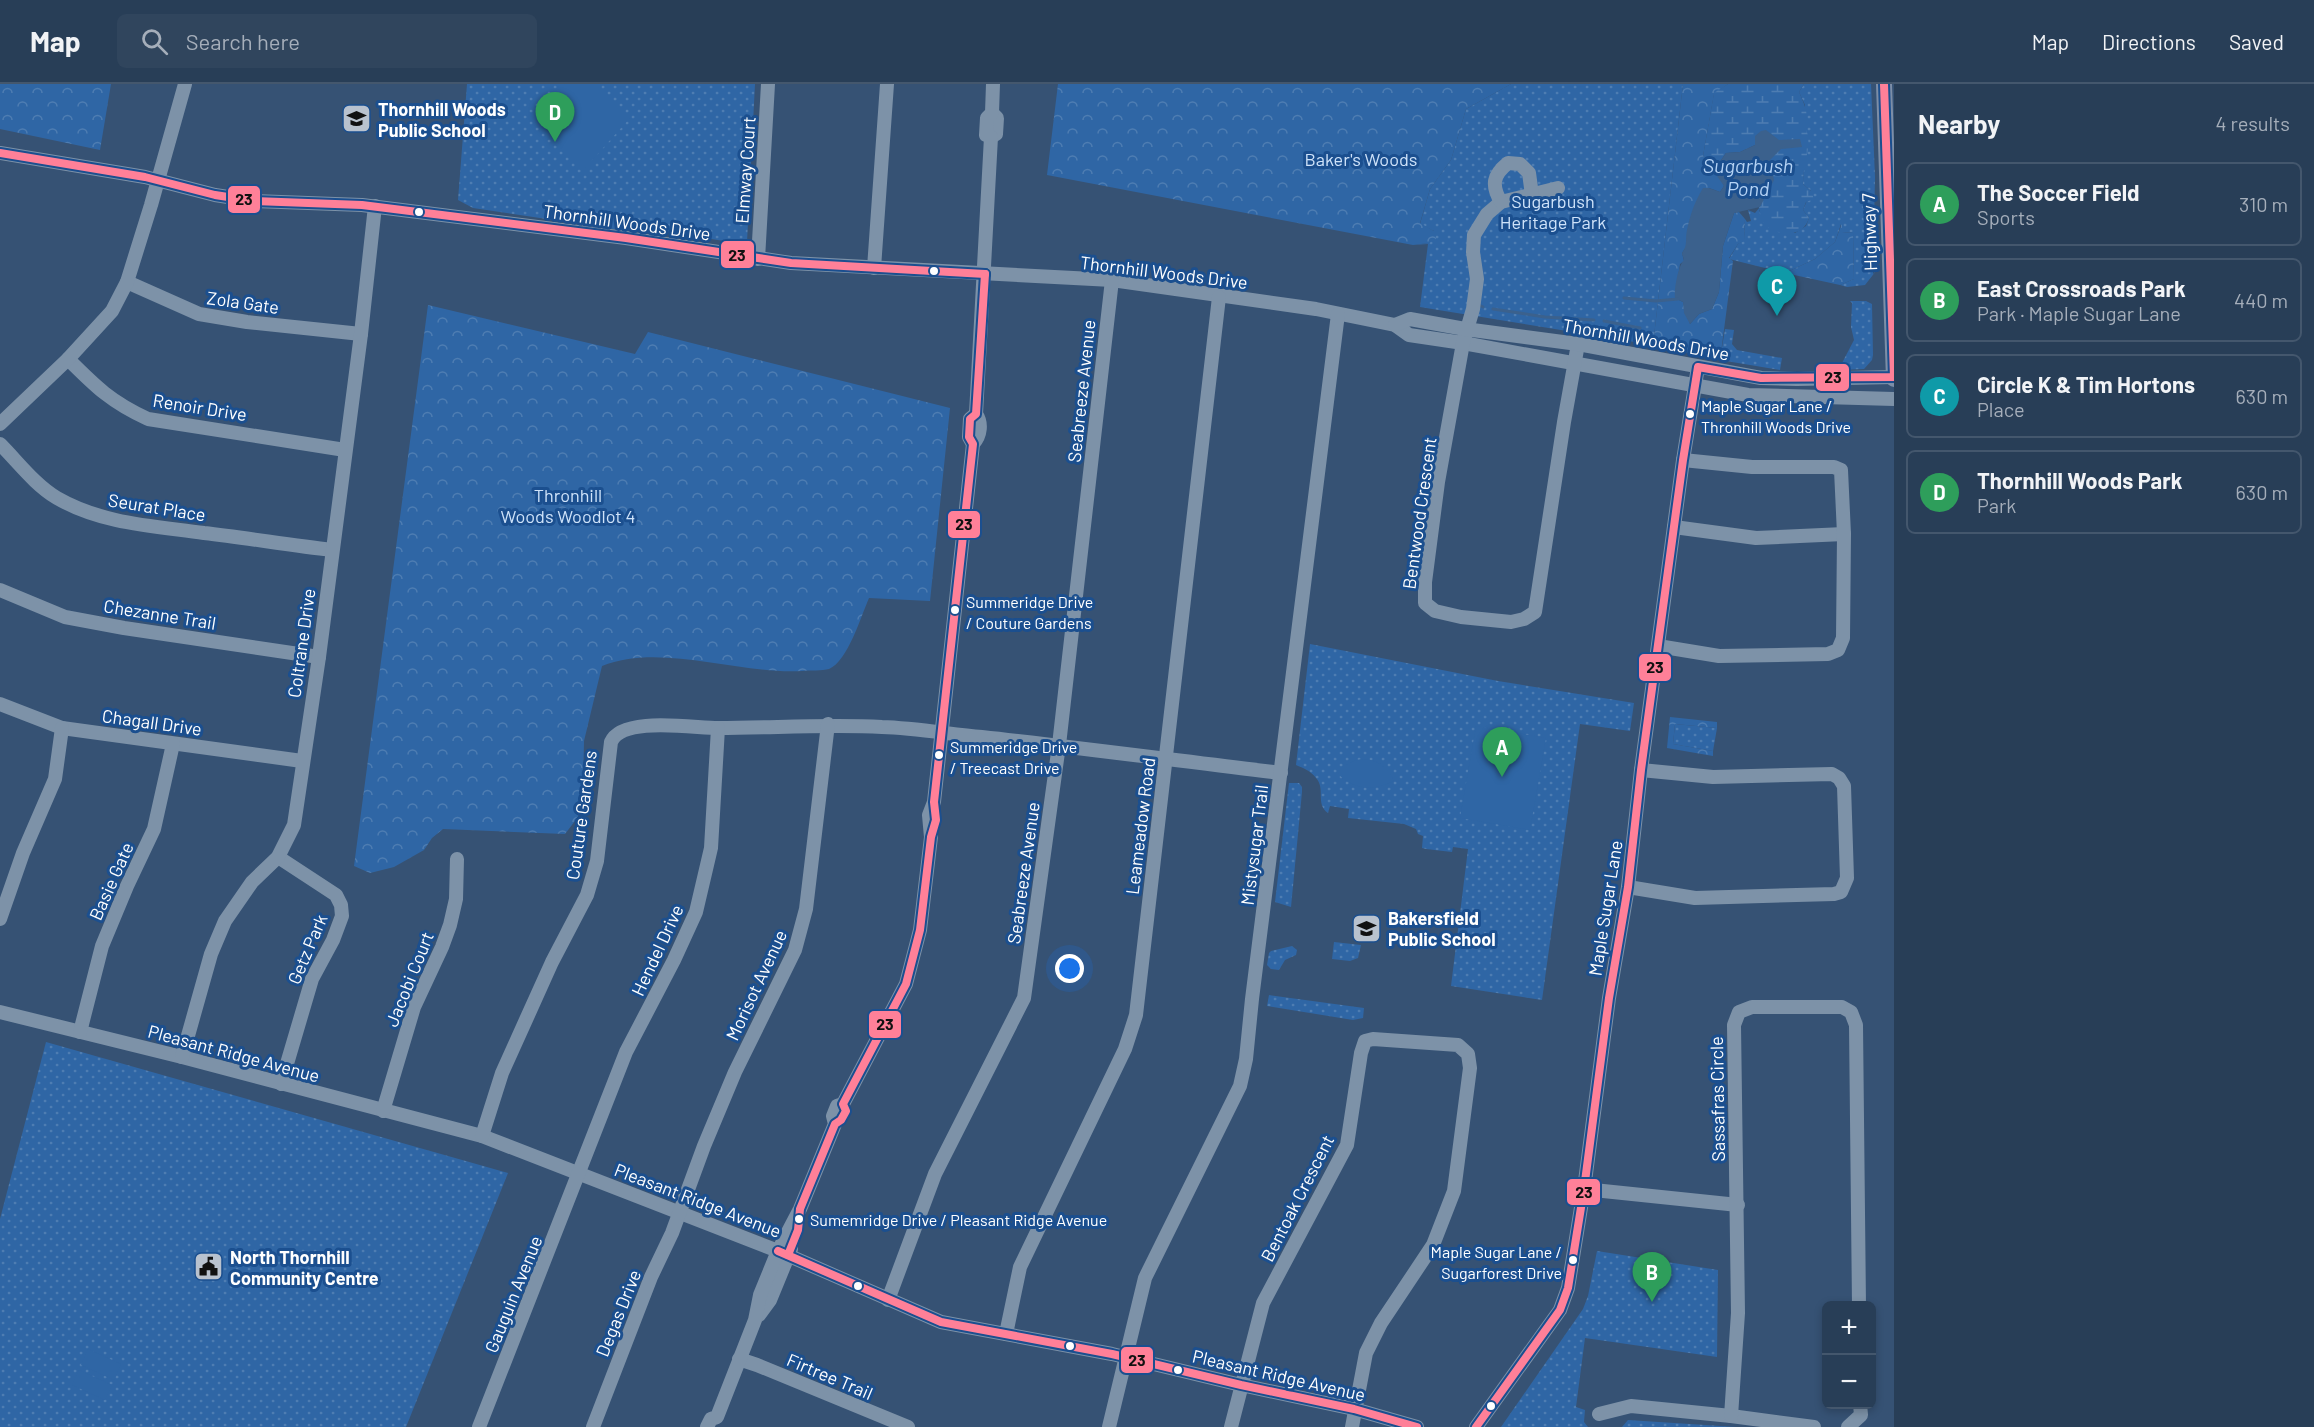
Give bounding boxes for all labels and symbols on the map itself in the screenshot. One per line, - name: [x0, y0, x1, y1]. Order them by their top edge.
- pin: D: [536, 92, 574, 142]
- place label: Thornhill Woods Public School: [378, 98, 506, 141]
- school or university icon: Thornhill Woods Public School: [341, 103, 373, 135]
- street label: Elmway Court: [730, 116, 760, 224]
- park label: Baker's Woods: [1305, 148, 1417, 170]
- water label: Sugarbush Pond: [1703, 153, 1793, 200]
- line badge: 23: [227, 185, 261, 214]
- text: 23: [235, 189, 253, 208]
- park label: Sugarbush Heritage Park: [1500, 190, 1606, 233]
- street label: Highway 7: [1857, 192, 1881, 271]
- street label: Thornhill Woods Drive: [542, 199, 712, 245]
- unlabelled marker: [413, 206, 425, 218]
- line badge: 23: [720, 240, 755, 269]
- text: 23: [728, 245, 746, 264]
- street label: Thornhill Woods Drive: [1079, 251, 1249, 293]
- unlabelled marker: [928, 265, 940, 277]
- pin: C: [1758, 266, 1796, 316]
- street label: Zola Gate: [206, 286, 280, 318]
- street label: Thornhill Woods Drive: [1561, 314, 1731, 364]
- street label: Seabreeze Avenue: [1063, 319, 1099, 463]
- line badge: 23: [1815, 363, 1850, 392]
- text: 23: [1824, 367, 1842, 386]
- street label: Renoir Drive: [151, 389, 249, 425]
- place label: Maple Sugar Lane / Thronhill Woods Drive: [1701, 396, 1851, 436]
- marker: Maple Sugar Lane / Thronhill Woods Drive: [1684, 408, 1696, 420]
- street label: Bentwood Crescent: [1397, 435, 1441, 591]
- park label: Thronhill Woods Woodlot 4: [501, 484, 635, 527]
- street label: Seurat Place: [107, 488, 207, 526]
- line badge: 23: [947, 510, 981, 539]
- text: 23: [955, 514, 973, 533]
- street label: Coltrane Drive: [282, 587, 320, 699]
- place label: Summeridge Drive / Couture Gardens: [966, 592, 1093, 632]
- street label: Chezanne Trail: [102, 594, 218, 634]
- marker: Summeridge Drive / Couture Gardens: [949, 604, 961, 616]
- line badge: 23: [1638, 653, 1672, 682]
- text: 23: [1646, 657, 1664, 676]
- street label: Chagall Drive: [101, 704, 203, 740]
- pin: A: [1482, 728, 1522, 777]
- place label: Summeridge Drive / Treecast Drive: [950, 737, 1077, 777]
- street label: Couture Gardens: [561, 749, 601, 881]
- marker: Summeridge Drive / Treecast Drive: [933, 749, 945, 761]
- street label: Leameadow Road: [1121, 756, 1159, 896]
- street label: Mistysugar Trail: [1236, 783, 1272, 907]
- street label: Seabreeze Avenue: [1002, 801, 1044, 945]
- street label: Basie Gate: [84, 839, 138, 923]
- street label: Maple Sugar Lane: [1583, 839, 1627, 977]
- street label: Hendel Drive: [626, 901, 688, 999]
- place label: Bakersfield Public School: [1388, 907, 1496, 950]
- street label: Getz Park: [282, 911, 332, 987]
- school or university icon: Bakersfield Public School: [1351, 912, 1383, 944]
- street label: Morisot Avenue: [721, 926, 791, 1044]
- street label: Jacobi Court: [380, 928, 438, 1030]
- your location: [1055, 954, 1084, 983]
- line badge: 23: [868, 1010, 902, 1039]
- text: 23: [876, 1014, 894, 1033]
- street label: Pleasant Ridge Avenue: [146, 1020, 322, 1086]
- street label: Sassafras Circle: [1705, 1036, 1729, 1162]
- street label: Bentoak Crescent: [1256, 1131, 1338, 1265]
- street label: Pleasant Ridge Avenue: [612, 1158, 784, 1242]
- line badge: 23: [1566, 1178, 1601, 1206]
- text: 23: [1575, 1182, 1593, 1201]
- place label: Sumemridge Drive / Pleasant Ridge Avenue: [810, 1210, 1107, 1229]
- marker: Sumemridge Drive / Pleasant Ridge Avenue: [793, 1213, 805, 1225]
- street label: Gauguin Avenue: [480, 1232, 546, 1356]
- place label: Maple Sugar Lane / Sugarforest Drive: [1431, 1242, 1562, 1282]
- place label: North Thornhill Community Centre: [230, 1246, 379, 1289]
- public building icon: North Thornhill Community Centre: [193, 1251, 225, 1283]
- pin: B: [1632, 1252, 1672, 1302]
- marker: Maple Sugar Lane / Sugarforest Drive: [1567, 1254, 1579, 1266]
- street label: Degas Drive: [591, 1266, 645, 1360]
- unlabelled marker: [852, 1280, 864, 1292]
- unlabelled marker: [1064, 1340, 1076, 1352]
- street label: Pleasant Ridge Avenue: [1190, 1344, 1368, 1406]
- line badge: 23: [1120, 1346, 1154, 1374]
- street label: Firtree Trail: [784, 1348, 876, 1404]
- text: 23: [1128, 1350, 1146, 1369]
- unlabelled marker: [1172, 1364, 1184, 1376]
- unlabelled marker: [1485, 1400, 1497, 1412]

